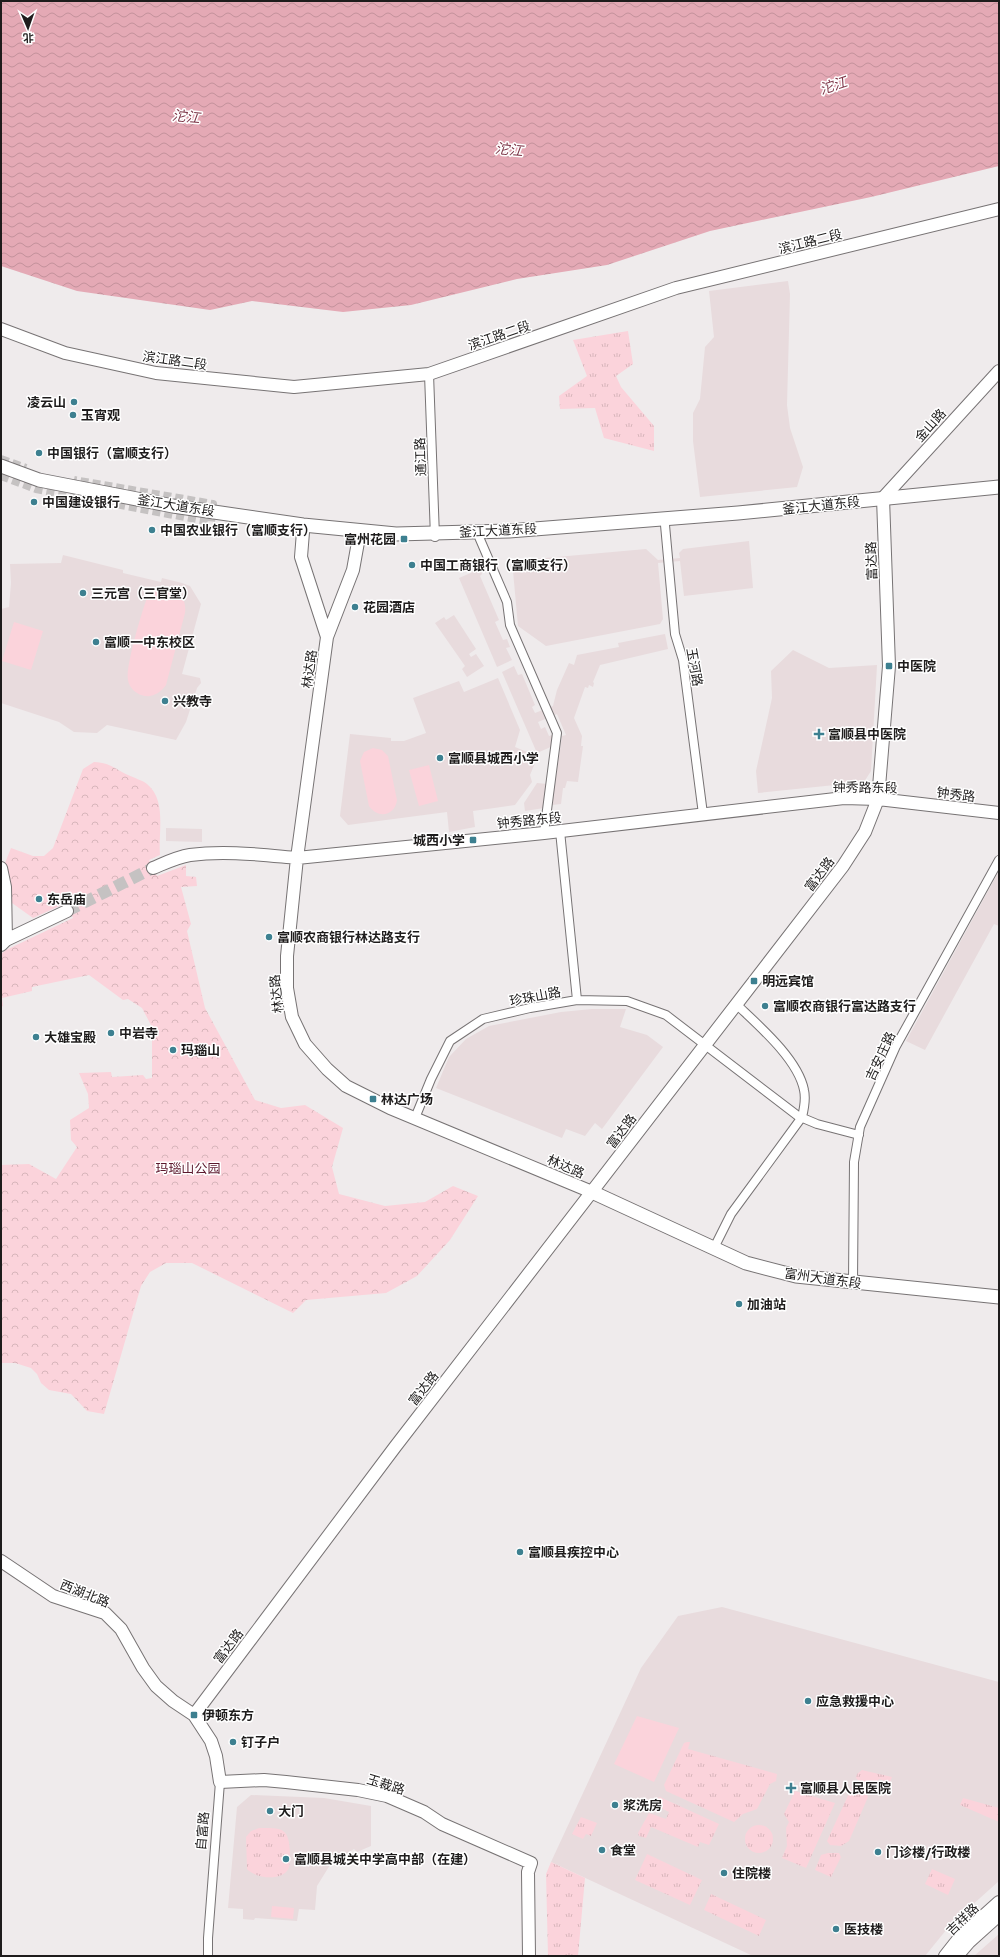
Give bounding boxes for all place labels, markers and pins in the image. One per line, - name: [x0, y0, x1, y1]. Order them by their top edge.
- place label: 凌云山: [27, 394, 66, 410]
- marker: 凌云山: [69, 397, 79, 407]
- place label: 玉宵观: [81, 407, 120, 423]
- marker: 玉宵观: [68, 410, 78, 420]
- place label: 中国银行（富顺支行）: [47, 445, 177, 461]
- marker: 中国银行（富顺支行）: [34, 448, 44, 458]
- place label: 中国建设银行: [42, 494, 120, 510]
- marker: 中国建设银行: [29, 497, 39, 507]
- place label: 中国农业银行（富顺支行）: [160, 522, 316, 538]
- marker: 中国农业银行（富顺支行）: [147, 525, 157, 535]
- place label: 富州花园: [344, 531, 396, 547]
- marker: 富州花园: [399, 534, 409, 544]
- place label: 中国工商银行（富顺支行）: [420, 557, 576, 573]
- marker: 中国工商银行（富顺支行）: [407, 560, 417, 570]
- place label: 三元宫（三官堂）: [91, 585, 195, 601]
- marker: 三元宫（三官堂）: [78, 588, 88, 598]
- place label: 花园酒店: [363, 599, 415, 615]
- marker: 花园酒店: [350, 602, 360, 612]
- place label: 富顺一中东校区: [104, 634, 195, 650]
- marker: 富顺一中东校区: [91, 637, 101, 647]
- place label: 中医院: [897, 658, 936, 674]
- marker: 中医院: [884, 661, 894, 671]
- place label: 兴教寺: [173, 693, 212, 709]
- marker: 兴教寺: [160, 696, 170, 706]
- place label: 富顺县中医院: [828, 726, 906, 742]
- marker: 富顺县中医院: [813, 728, 825, 740]
- place label: 富顺县城西小学: [448, 750, 539, 766]
- marker: 富顺县城西小学: [435, 753, 445, 763]
- place label: 城西小学: [413, 832, 465, 848]
- marker: 城西小学: [468, 835, 478, 845]
- place label: 东岳庙: [47, 891, 86, 907]
- marker: 东岳庙: [34, 894, 44, 904]
- place label: 富顺农商银行林达路支行: [277, 929, 420, 945]
- marker: 富顺农商银行林达路支行: [264, 932, 274, 942]
- place label: 明远宾馆: [762, 973, 814, 989]
- marker: 明远宾馆: [749, 976, 759, 986]
- place label: 富顺农商银行富达路支行: [773, 998, 916, 1014]
- marker: 富顺农商银行富达路支行: [760, 1001, 770, 1011]
- place label: 中岩寺: [119, 1025, 158, 1041]
- marker: 中岩寺: [106, 1028, 116, 1038]
- place label: 大雄宝殿: [44, 1029, 96, 1045]
- marker: 大雄宝殿: [31, 1032, 41, 1042]
- place label: 玛瑙山: [181, 1042, 220, 1058]
- marker: 玛瑙山: [168, 1045, 178, 1055]
- place label: 林达广场: [381, 1091, 433, 1107]
- marker: 林达广场: [368, 1094, 378, 1104]
- place label: 加油站: [747, 1296, 786, 1312]
- marker: 加油站: [734, 1299, 744, 1309]
- place label: 富顺县疾控中心: [528, 1544, 619, 1560]
- marker: 富顺县疾控中心: [515, 1547, 525, 1557]
- place label: 应急救援中心: [816, 1693, 894, 1709]
- marker: 应急救援中心: [803, 1696, 813, 1706]
- place label: 伊顿东方: [202, 1707, 254, 1723]
- marker: 伊顿东方: [189, 1710, 199, 1720]
- place label: 钉子户: [241, 1734, 280, 1750]
- marker: 钉子户: [228, 1737, 238, 1747]
- place label: 富顺县人民医院: [800, 1780, 891, 1796]
- marker: 富顺县人民医院: [785, 1782, 797, 1794]
- place label: 浆洗房: [623, 1797, 662, 1813]
- marker: 浆洗房: [610, 1800, 620, 1810]
- place label: 大门: [278, 1803, 304, 1819]
- marker: 大门: [265, 1806, 275, 1816]
- place label: 食堂: [610, 1842, 636, 1858]
- place label: 门诊楼/行政楼: [886, 1844, 970, 1860]
- marker: 食堂: [597, 1845, 607, 1855]
- marker: 门诊楼/行政楼: [873, 1847, 883, 1857]
- place label: 富顺县城关中学高中部（在建）: [294, 1851, 476, 1867]
- marker: 富顺县城关中学高中部（在建）: [281, 1854, 291, 1864]
- place label: 住院楼: [732, 1865, 771, 1881]
- marker: 住院楼: [719, 1868, 729, 1878]
- place label: 医技楼: [844, 1921, 883, 1937]
- marker: 医技楼: [831, 1924, 841, 1934]

